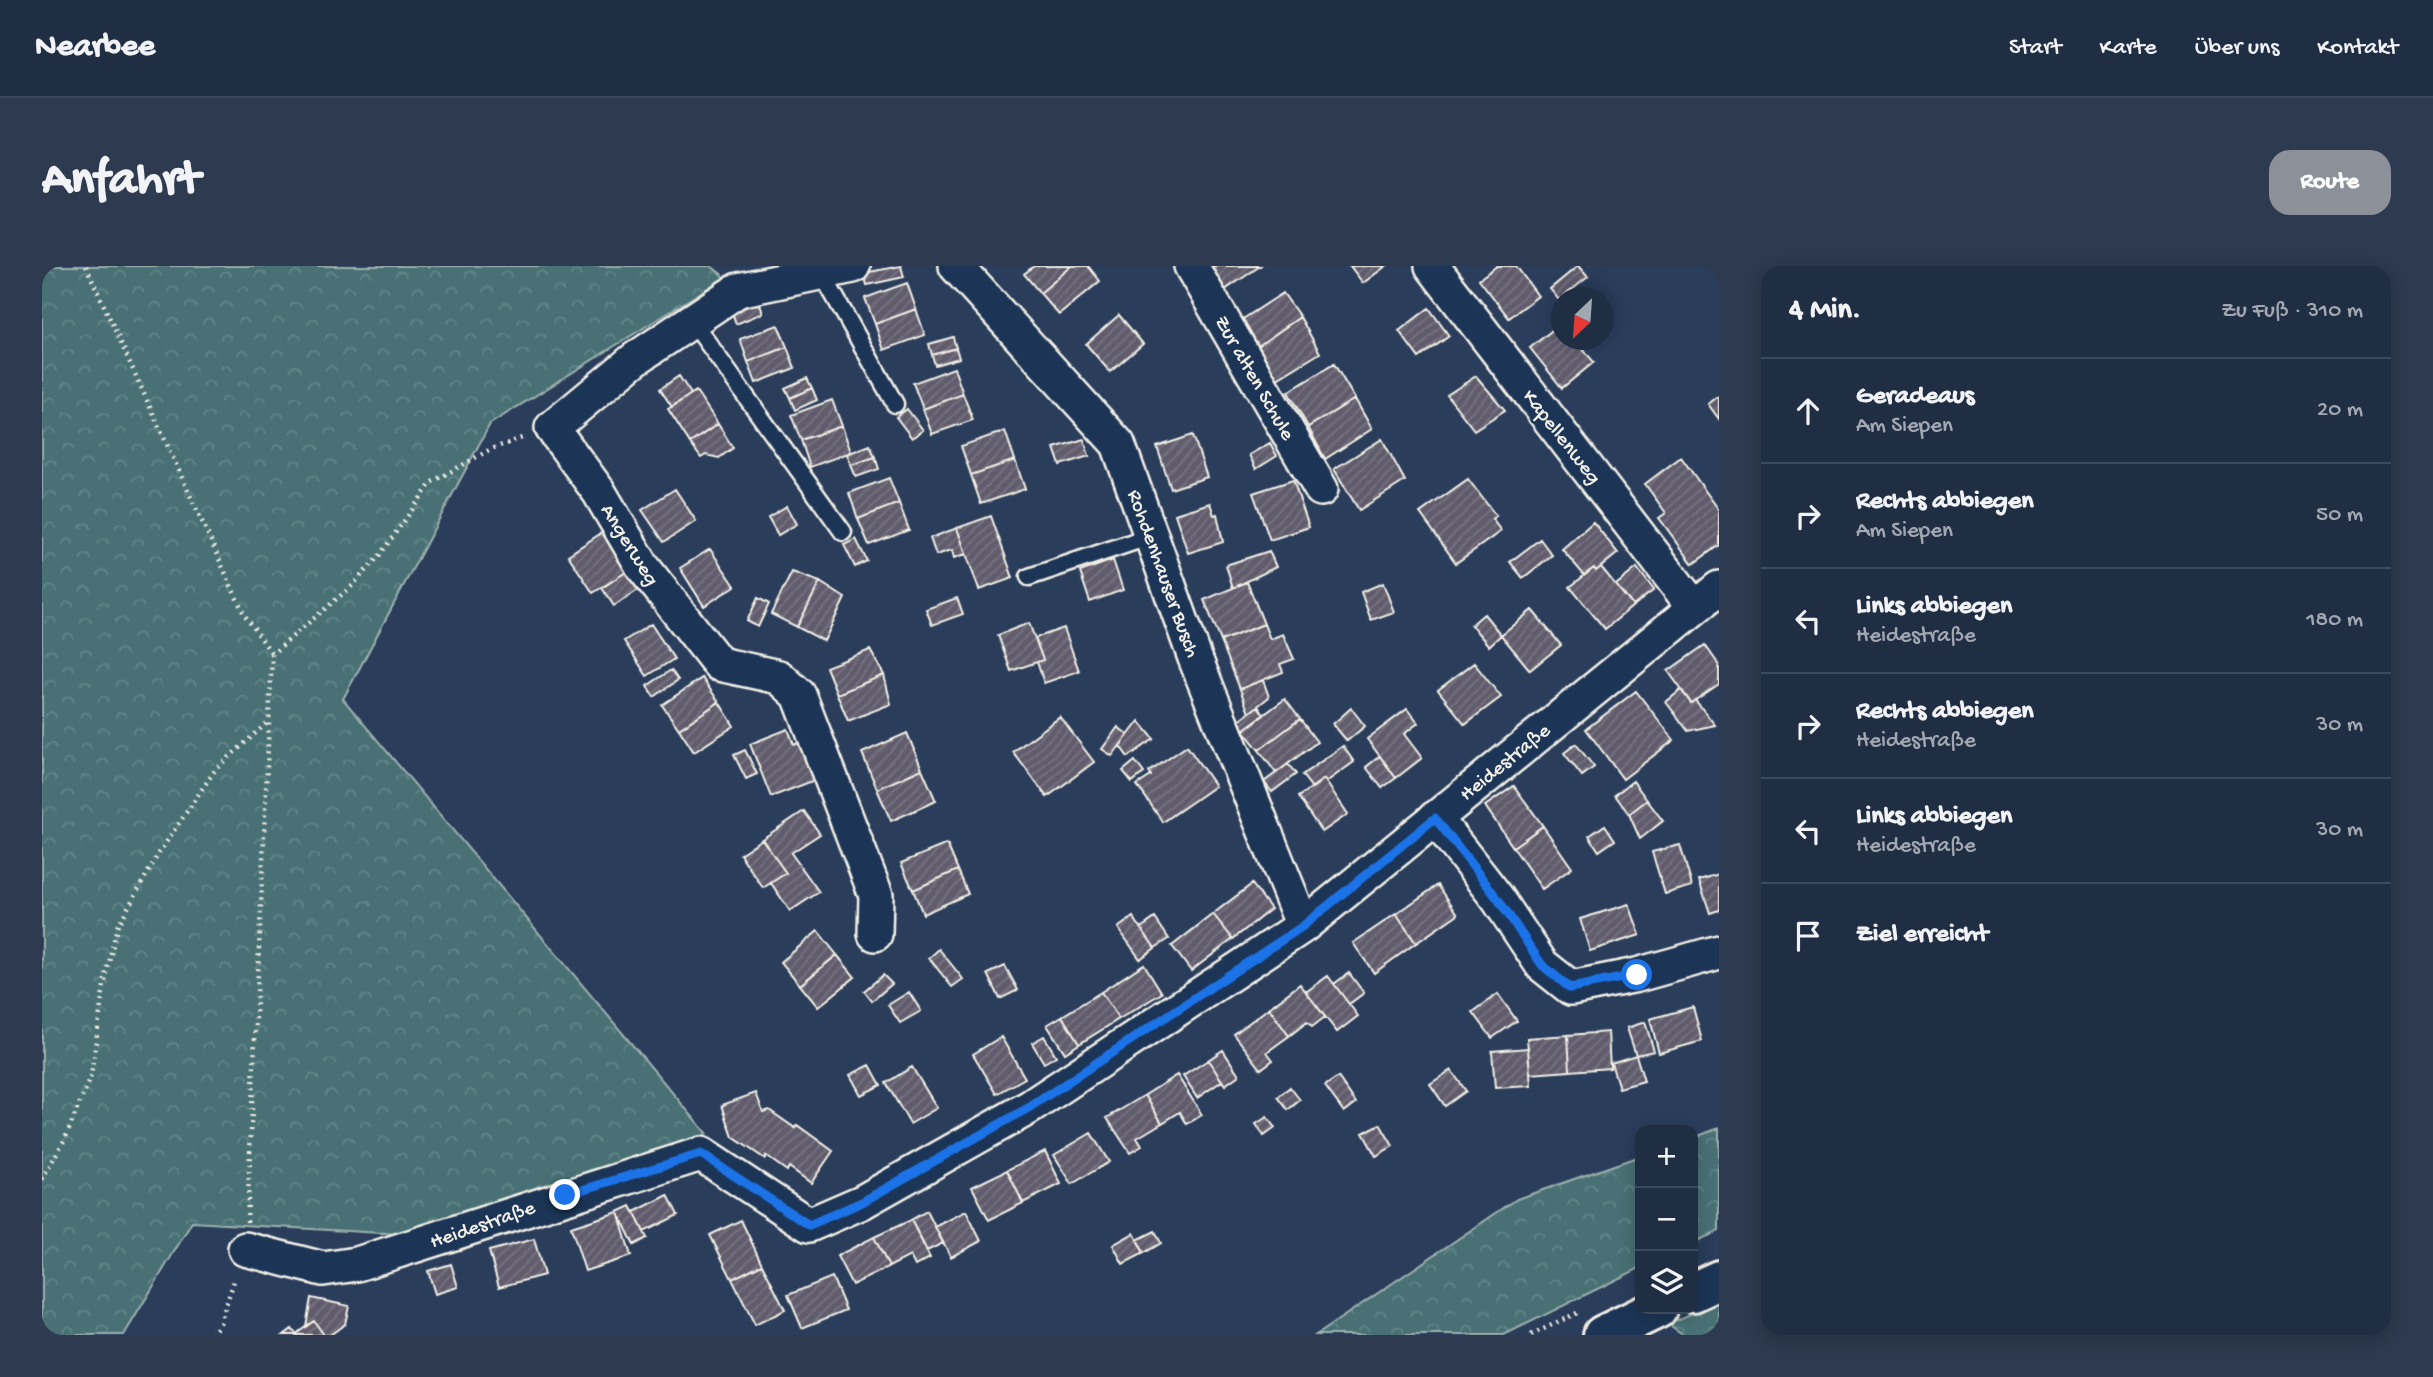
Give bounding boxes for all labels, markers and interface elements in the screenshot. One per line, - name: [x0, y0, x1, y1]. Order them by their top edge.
- text: Nearbee: [35, 29, 155, 67]
- text: Start: [2009, 34, 2061, 63]
- text: Karte: [2099, 34, 2157, 63]
- text: Über uns: [2195, 34, 2279, 63]
- text: Kontakt: [2317, 34, 2398, 63]
- button: Route: [2269, 150, 2391, 215]
- text: Anfahrt: [42, 153, 200, 211]
- north arrow: [1551, 287, 1614, 350]
- text: 4 Min.: [1789, 294, 1861, 329]
- text: Zu Fuß · 310 m: [2221, 298, 2363, 325]
- street label: Zur alten Schule: [1207, 312, 1299, 447]
- text: Geradeaus: [1856, 382, 1974, 413]
- street label: Kapellenweg: [1515, 386, 1605, 491]
- icon: ahead: [1789, 392, 1827, 430]
- text: 20 m: [2317, 397, 2363, 424]
- text: Am Siepen: [1856, 413, 1953, 440]
- street label: Rohdenhauser Busch: [1120, 487, 1204, 662]
- text: Rechts abbiegen: [1856, 487, 2034, 518]
- icon: right: [1789, 497, 1827, 535]
- street label: Angerweg: [593, 500, 663, 591]
- text: 50 m: [2316, 502, 2363, 529]
- text: Am Siepen: [1856, 518, 1953, 545]
- text: Links abbiegen: [1856, 592, 2012, 623]
- icon: left: [1789, 602, 1827, 640]
- text: 180 m: [2306, 607, 2363, 634]
- text: Heidestraße: [1856, 623, 1976, 650]
- text: Rechts abbiegen: [1856, 697, 2034, 728]
- icon: right: [1789, 707, 1827, 745]
- text: 30 m: [2316, 712, 2363, 739]
- street label: Heidestraße: [1456, 719, 1558, 808]
- text: Heidestraße: [1856, 728, 1976, 755]
- text: Links abbiegen: [1856, 802, 2012, 833]
- icon: left: [1789, 812, 1827, 850]
- text: 30 m: [2316, 817, 2363, 844]
- text: Heidestraße: [1856, 833, 1976, 860]
- icon: arrive: [1789, 917, 1827, 955]
- text: Ziel erreicht: [1856, 920, 1988, 951]
- route start: [1621, 959, 1652, 990]
- map controls: [1635, 1125, 1698, 1314]
- button: +: [1635, 1125, 1698, 1188]
- route end: [549, 1179, 580, 1210]
- button: −: [1635, 1188, 1698, 1251]
- street label: Heidestraße: [427, 1196, 540, 1256]
- button: layers: [1635, 1251, 1698, 1314]

